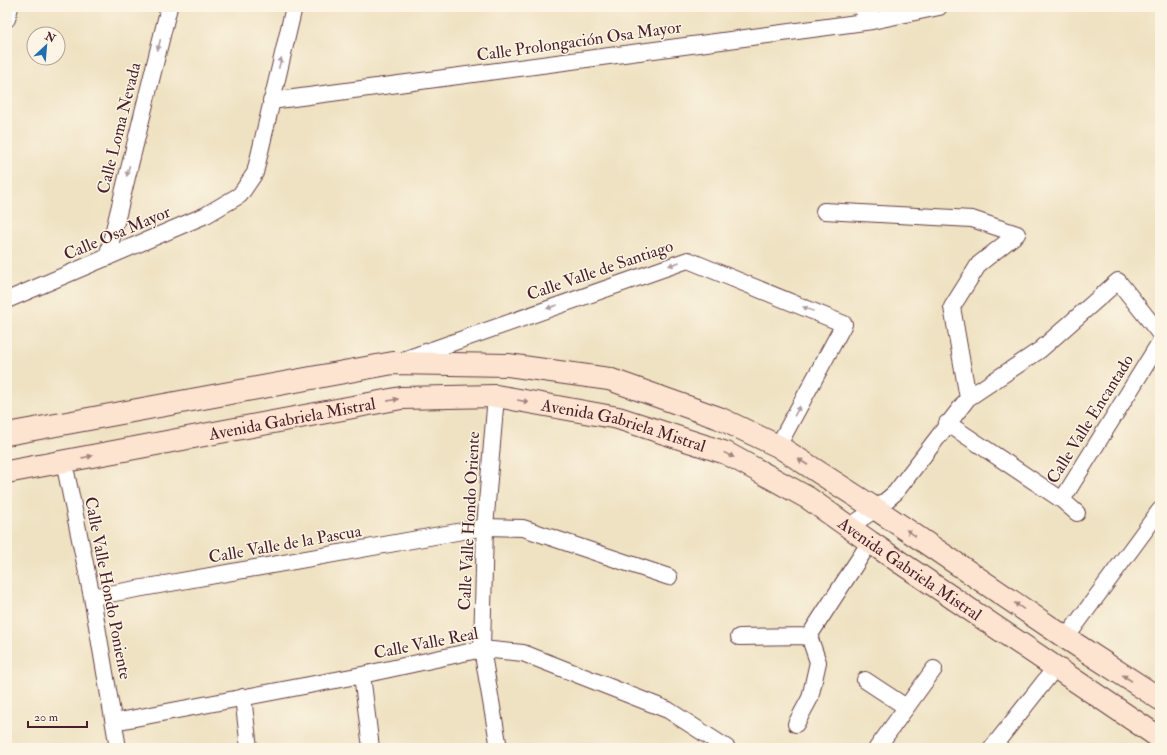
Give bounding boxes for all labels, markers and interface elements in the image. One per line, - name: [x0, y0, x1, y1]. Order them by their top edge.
- street label: Calle Prolongación Osa Mayor: [475, 16, 684, 67]
- north arrow: [26, 26, 66, 66]
- text: N: [42, 29, 58, 46]
- one-way arrow: [156, 39, 162, 51]
- one-way arrow: [278, 57, 284, 70]
- street label: Calle Loma Nevada: [93, 59, 146, 196]
- one-way arrow: [125, 165, 131, 177]
- street label: Calle Osa Mayor: [60, 201, 175, 266]
- street label: Calle Valle de Santiago: [524, 235, 676, 305]
- one-way arrow: [668, 262, 680, 268]
- one-way arrow: [545, 305, 557, 311]
- one-way arrow: [801, 306, 813, 312]
- street label: Calle Valle Encantado: [1042, 351, 1138, 487]
- street label: Avenida Gabriela Mistral: [206, 392, 378, 445]
- street label: Avenida Gabriela Mistral: [539, 394, 709, 456]
- one-way arrow: [387, 397, 399, 403]
- one-way arrow: [517, 398, 529, 404]
- one-way arrow: [793, 405, 800, 417]
- street label: Calle Valle Hondo Oriente: [454, 431, 484, 611]
- one-way arrow: [723, 452, 735, 458]
- one-way arrow: [80, 454, 93, 460]
- one-way arrow: [797, 458, 808, 465]
- street label: Calle Valle Hondo Poniente: [80, 495, 136, 681]
- street label: Avenida Gabriela Mistral: [833, 512, 986, 625]
- street label: Calle Valle de la Pascua: [207, 520, 364, 568]
- one-way arrow: [906, 529, 916, 537]
- one-way arrow: [1013, 602, 1024, 610]
- street label: Calle Valle Real: [372, 622, 481, 663]
- one-way arrow: [1122, 674, 1132, 682]
- scale bar: [28, 703, 87, 729]
- text: 20 m: [34, 710, 59, 725]

